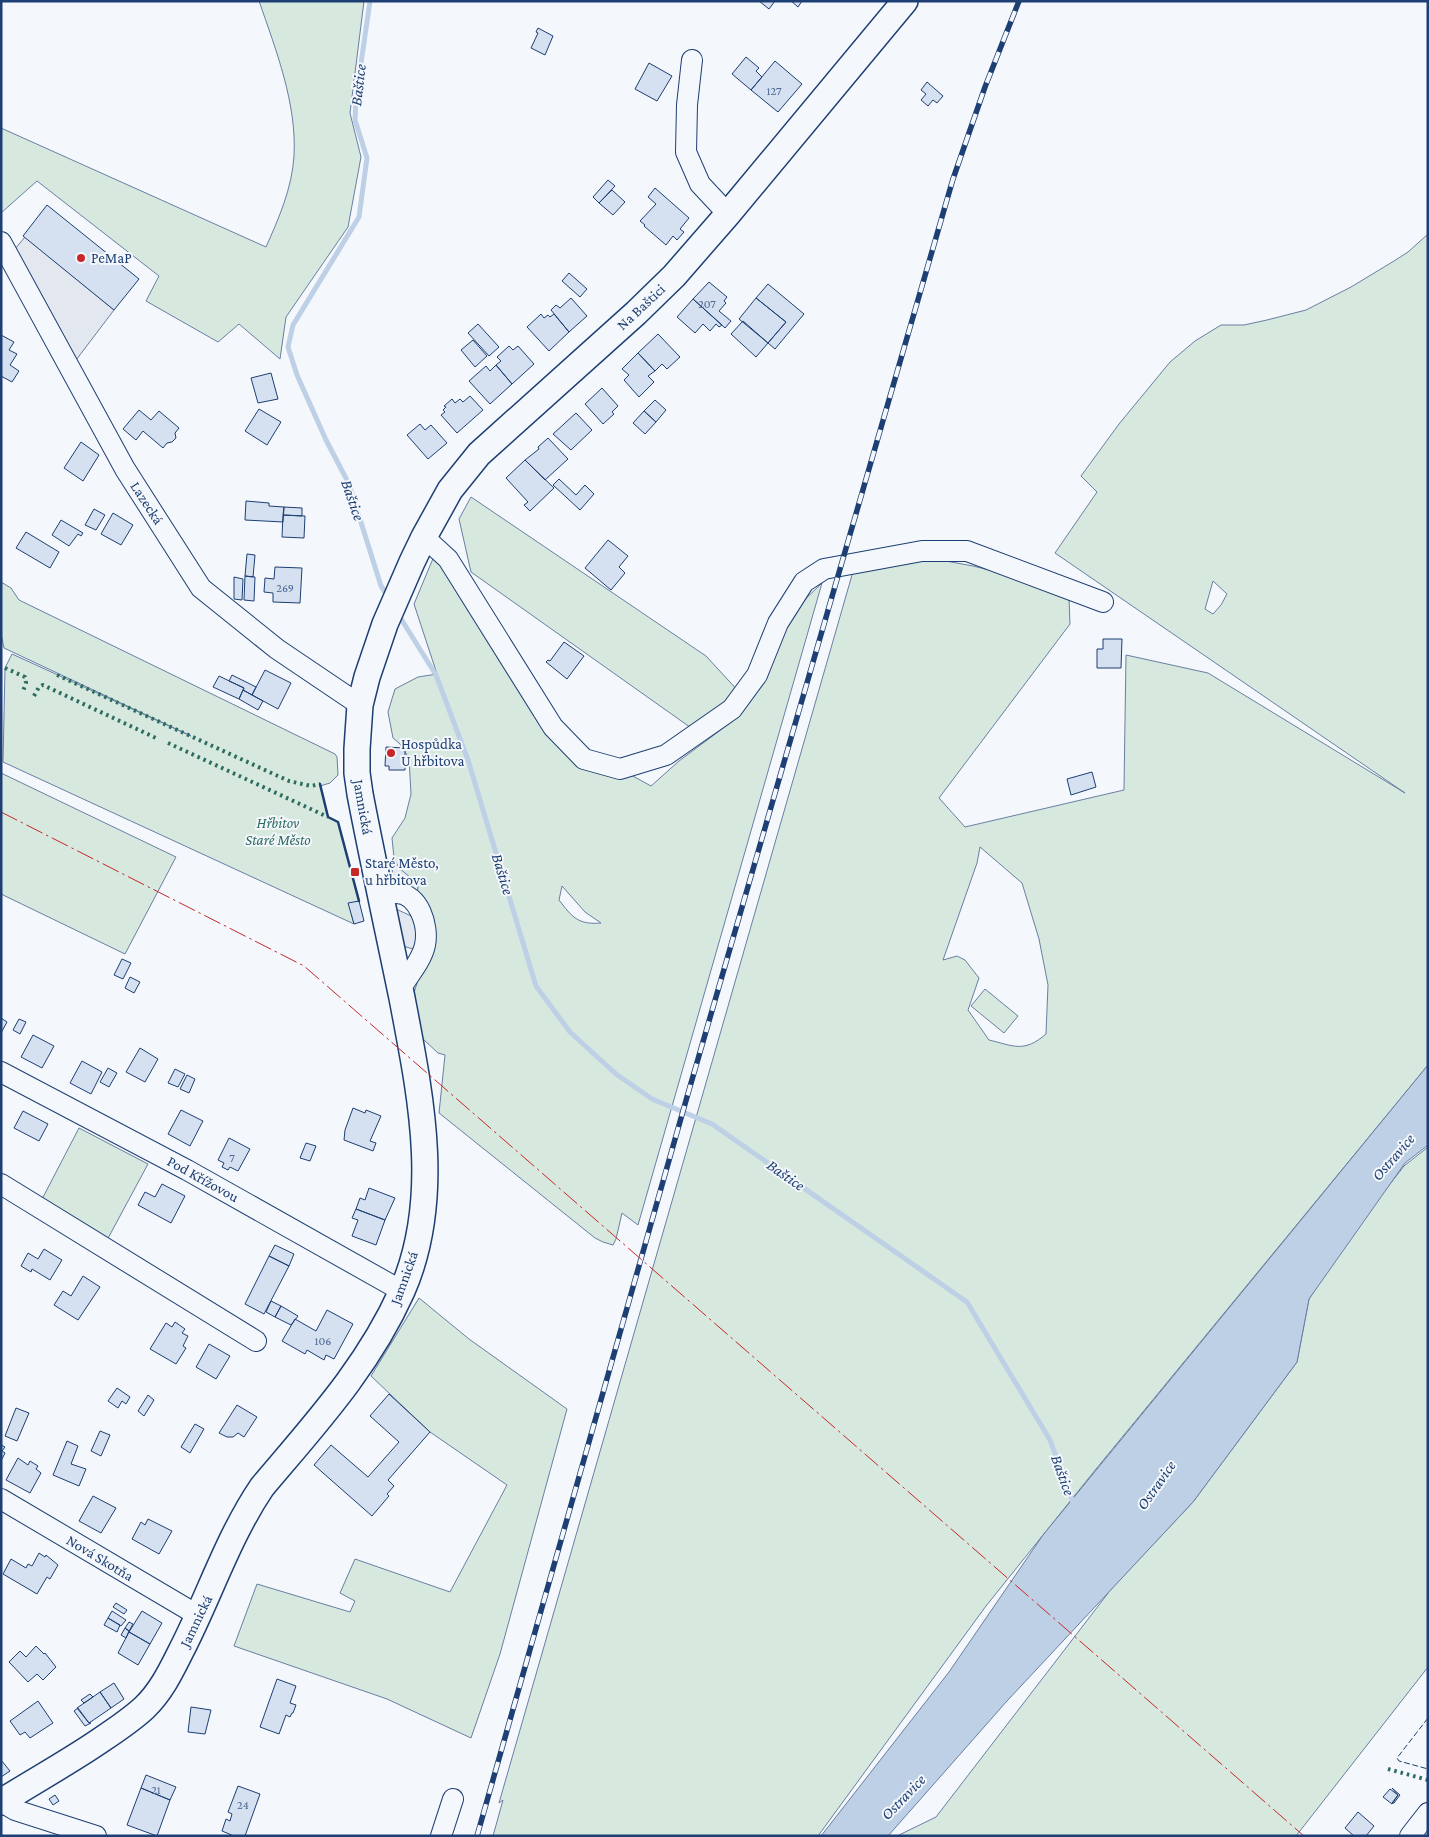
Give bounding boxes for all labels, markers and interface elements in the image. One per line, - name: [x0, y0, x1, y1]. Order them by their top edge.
- water label: Baštice: [347, 63, 369, 107]
- house number: 127: [766, 84, 782, 98]
- place label: PeMaP: [91, 250, 132, 266]
- marker: PeMaP: [75, 252, 87, 264]
- street label: Na Baštici: [614, 281, 668, 333]
- house number: 207: [698, 297, 716, 311]
- water label: Baštice: [338, 477, 368, 523]
- street label: Lazecká: [127, 479, 167, 527]
- house number: 269: [276, 581, 294, 595]
- place label: Hospůdka U hřbitova: [401, 736, 465, 769]
- marker: Hospůdka U hřbitova: [385, 747, 397, 759]
- street label: Jamnická: [349, 776, 376, 836]
- park label: Hřbitov Staré Město: [245, 815, 311, 848]
- water label: Baštice: [489, 851, 517, 897]
- place label: Staré Město, u hřbitova: [365, 855, 439, 888]
- marker: Staré Město, u hřbitova: [349, 866, 361, 878]
- water label: Ostravice: [1368, 1130, 1418, 1184]
- house number: 7: [229, 1151, 235, 1165]
- street label: Pod Křížovou: [164, 1153, 242, 1205]
- water label: Baštice: [764, 1156, 808, 1194]
- street label: Jamnická: [386, 1249, 422, 1309]
- house number: 106: [315, 1334, 331, 1348]
- water label: Baštice: [1048, 1452, 1078, 1498]
- water label: Ostravice: [1133, 1457, 1179, 1513]
- street label: Nová Skotňa: [64, 1532, 136, 1584]
- street label: Jamnická: [176, 1592, 216, 1652]
- water label: Ostravice: [877, 1771, 929, 1823]
- house number: 21: [151, 1783, 161, 1797]
- house number: 24: [237, 1798, 249, 1812]

